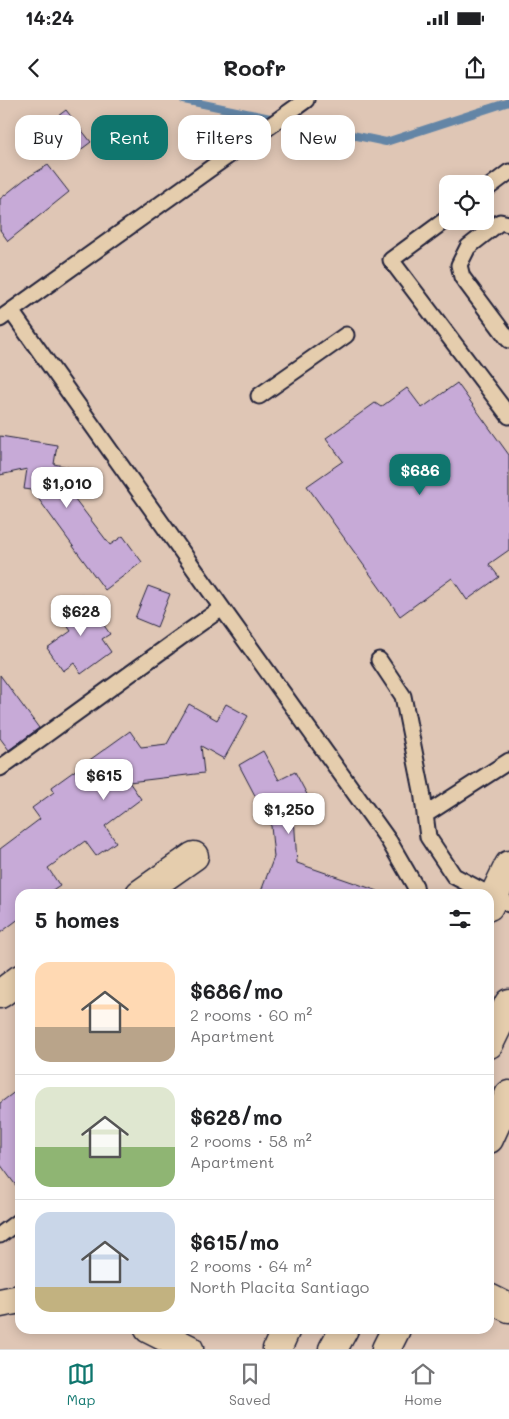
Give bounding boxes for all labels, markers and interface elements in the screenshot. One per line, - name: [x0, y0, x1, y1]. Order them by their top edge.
- text: 14:24: [25, 5, 74, 30]
- text: Roofr: [223, 53, 286, 82]
- icon: back: [20, 54, 48, 82]
- icon: share: [461, 54, 489, 82]
- chip: Buy: [15, 115, 81, 160]
- chip: Rent: [91, 115, 168, 160]
- chip: Filters: [178, 115, 271, 160]
- chip: New: [281, 115, 355, 160]
- map controls: [439, 175, 494, 230]
- button: locate: [439, 175, 494, 230]
- pin: $686: [390, 454, 450, 496]
- text: $686: [400, 459, 440, 480]
- pin: $1,010: [26, 466, 108, 509]
- text: $1,010: [42, 472, 92, 493]
- pin: $628: [51, 594, 111, 637]
- text: $628: [62, 600, 100, 621]
- pin: $615: [74, 758, 134, 801]
- text: $615: [86, 764, 122, 785]
- pin: $1,250: [248, 792, 330, 835]
- text: $1,250: [264, 798, 314, 819]
- icon: filters: [446, 905, 474, 933]
- text: 5 homes: [35, 906, 120, 933]
- text: $686/mo: [190, 977, 283, 1004]
- icon: home: [75, 982, 135, 1042]
- text: 2 rooms · 60 m²: [190, 1004, 312, 1025]
- text: Apartment: [190, 1025, 275, 1046]
- text: $628/mo: [190, 1103, 282, 1130]
- icon: home: [75, 1107, 135, 1167]
- text: 2 rooms · 58 m²: [190, 1130, 312, 1151]
- text: Apartment: [190, 1151, 275, 1172]
- text: $615/mo: [190, 1228, 279, 1255]
- icon: home: [75, 1232, 135, 1292]
- text: 2 rooms · 64 m²: [190, 1255, 312, 1276]
- text: North Placita Santiago: [190, 1276, 369, 1297]
- tab: Map: [67, 1360, 95, 1409]
- tab: Saved: [229, 1360, 270, 1409]
- tab: Home: [404, 1360, 442, 1409]

